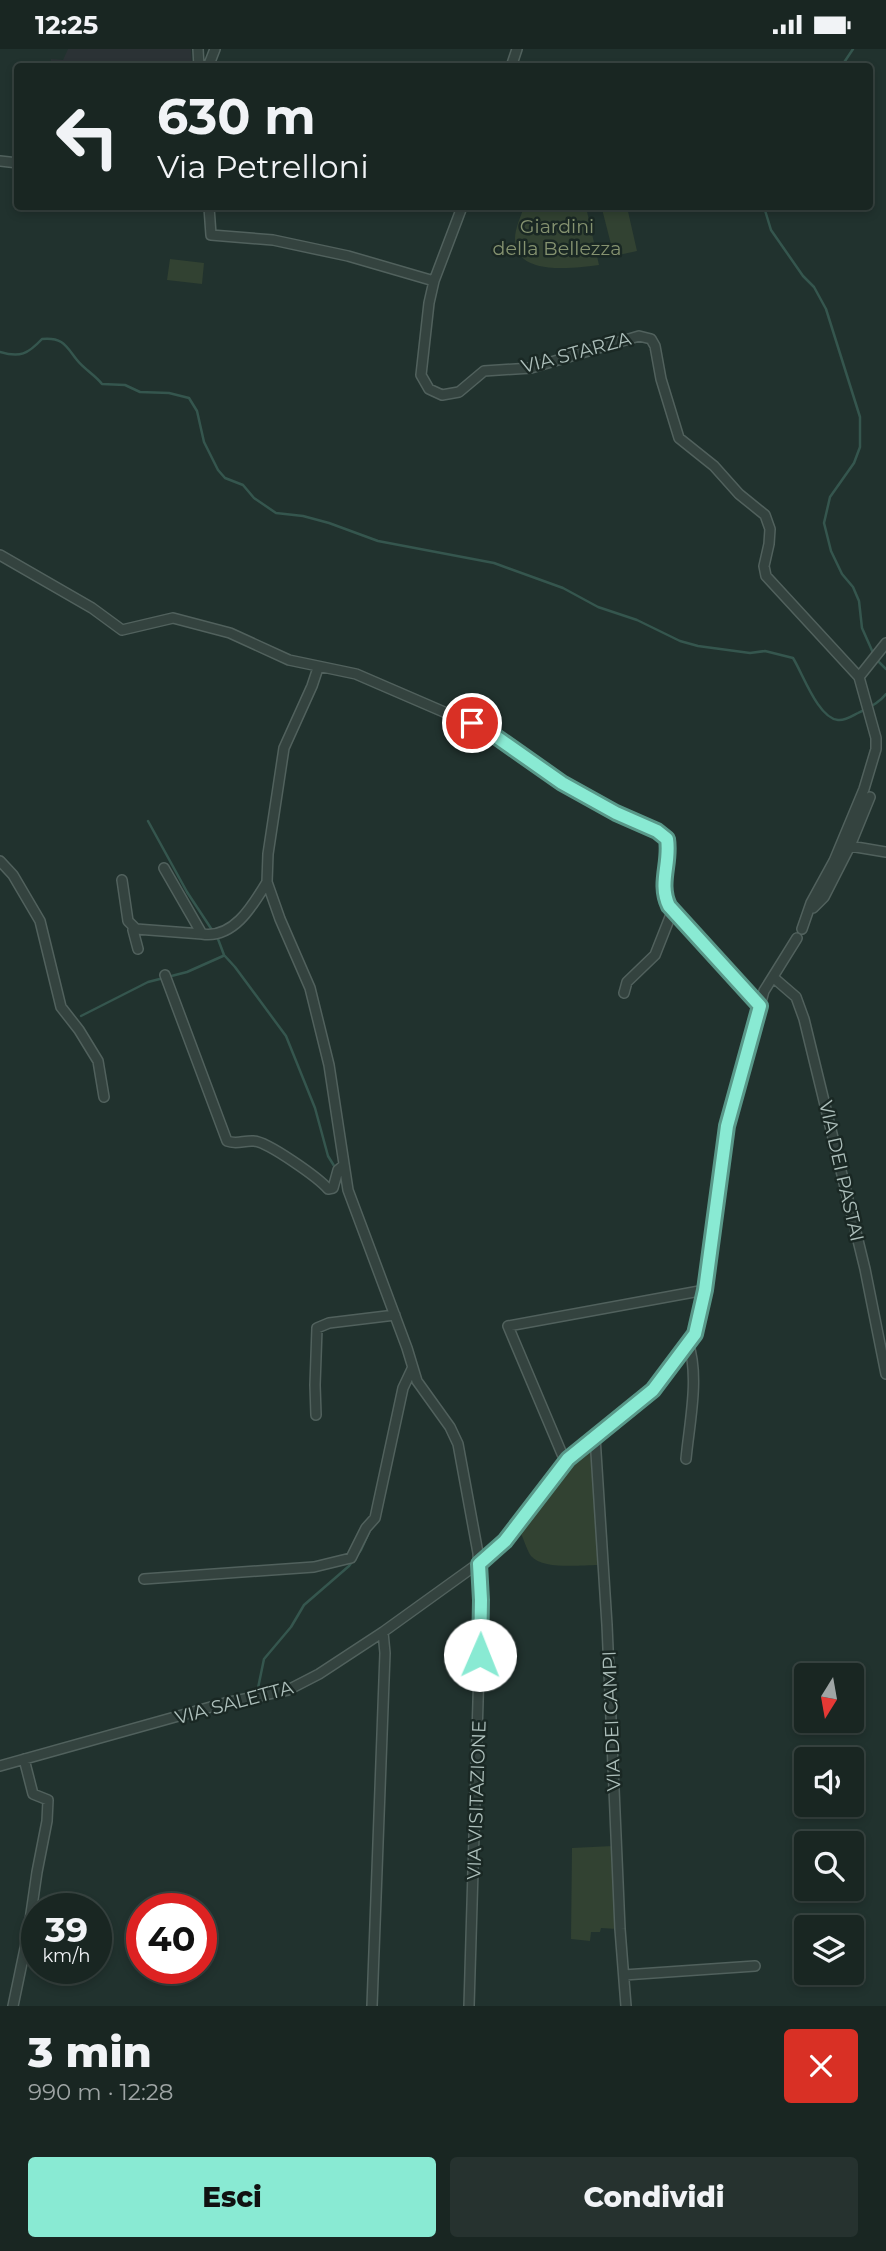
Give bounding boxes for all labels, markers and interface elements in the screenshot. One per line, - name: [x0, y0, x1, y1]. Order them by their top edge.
- text: 12:25: [35, 9, 98, 41]
- text: 630 m: [157, 87, 316, 146]
- icon: left: [42, 91, 133, 182]
- text: Via Petrelloni: [157, 147, 369, 186]
- park label: Giardini della Bellezza: [493, 215, 621, 260]
- street label: VIA STARZA: [519, 327, 634, 378]
- pin: [442, 693, 502, 753]
- icon: arrive: [453, 704, 491, 742]
- street label: VIA DEI PASTAI: [814, 1098, 869, 1244]
- position arrow: [443, 1618, 517, 1692]
- street label: VIA DEI CAMPI: [598, 1650, 625, 1792]
- north arrow: [794, 1663, 864, 1733]
- map controls: [794, 1663, 864, 1985]
- street label: VIA SALETTA: [172, 1676, 296, 1729]
- street label: VIA VISITAZIONE: [462, 1720, 491, 1880]
- button: sound: [794, 1747, 864, 1817]
- button: search: [794, 1831, 864, 1901]
- speed limit sign: 40: [126, 1893, 217, 1984]
- text: 39: [45, 1908, 88, 1951]
- button: layers: [794, 1915, 864, 1985]
- text: km/h: [42, 1945, 91, 1967]
- text: 3 min: [28, 2026, 152, 2078]
- button: close: [784, 2029, 858, 2103]
- text: 990 m · 12:28: [28, 2078, 174, 2106]
- button: Esci: [28, 2157, 436, 2237]
- button: Condividi: [450, 2157, 858, 2237]

